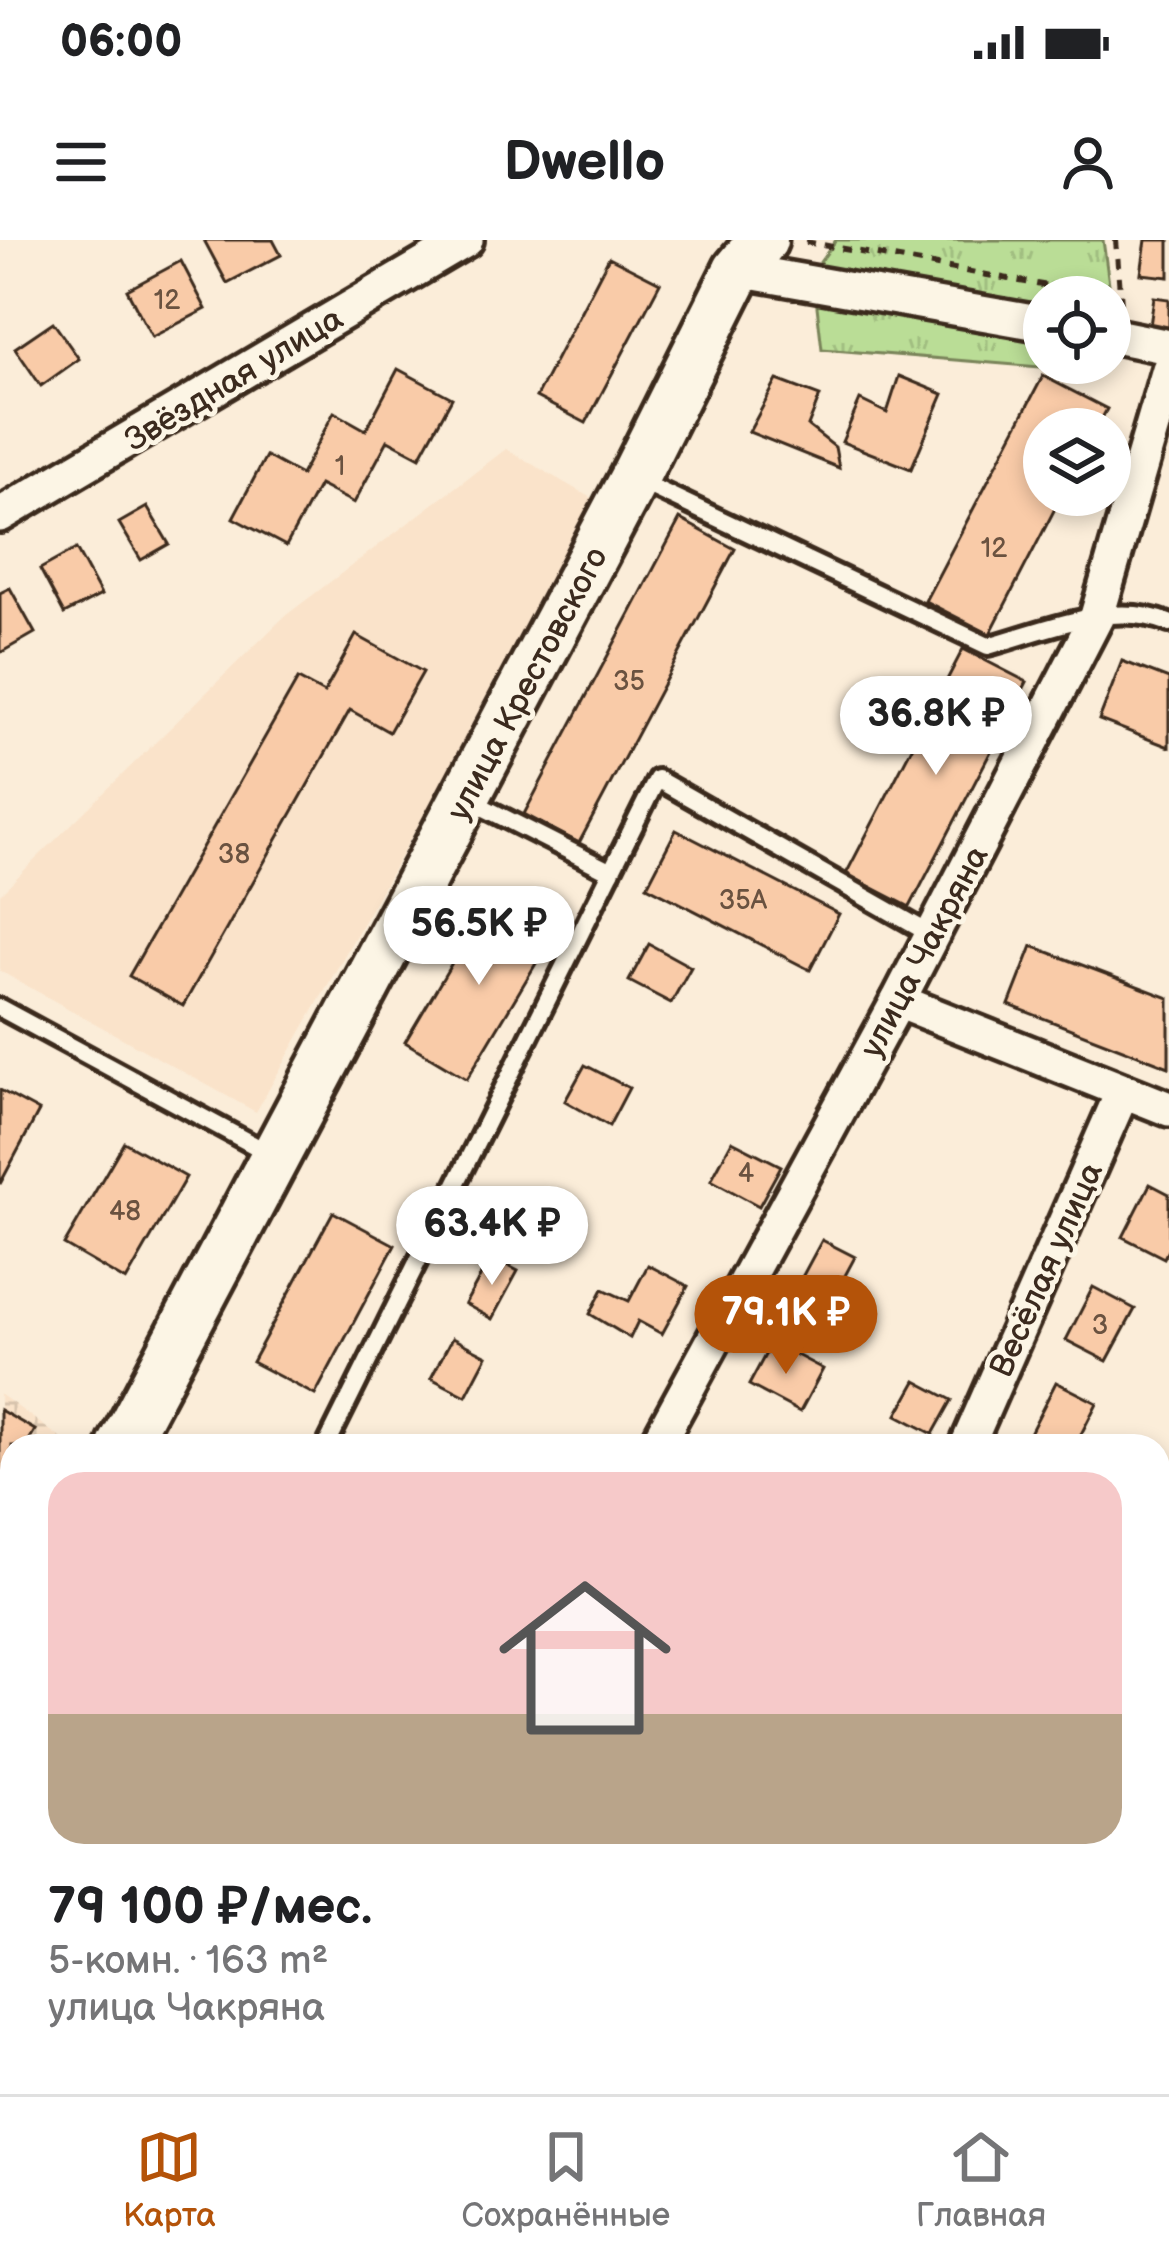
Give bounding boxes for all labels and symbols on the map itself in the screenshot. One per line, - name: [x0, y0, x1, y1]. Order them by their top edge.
- house number: 12: [154, 285, 180, 317]
- street label: Звёздная улица: [118, 299, 350, 461]
- house number: 1: [335, 451, 345, 483]
- house number: 12: [981, 533, 1007, 565]
- street label: улица Крестовского: [439, 541, 617, 827]
- house number: 35: [613, 666, 645, 698]
- pin: 36.8K ₽: [825, 676, 1047, 778]
- house number: 38: [218, 839, 250, 871]
- street label: улица Чакряна: [852, 839, 997, 1065]
- house number: 35А: [719, 885, 768, 917]
- pin: 56.5K ₽: [368, 886, 590, 988]
- street label: Весёлая улица: [982, 1156, 1112, 1383]
- house number: 4: [738, 1158, 755, 1190]
- pin: 63.4K ₽: [381, 1186, 603, 1288]
- house number: 48: [109, 1196, 141, 1228]
- pin: 79.1K ₽: [675, 1275, 897, 1377]
- house number: 3: [1092, 1310, 1108, 1342]

